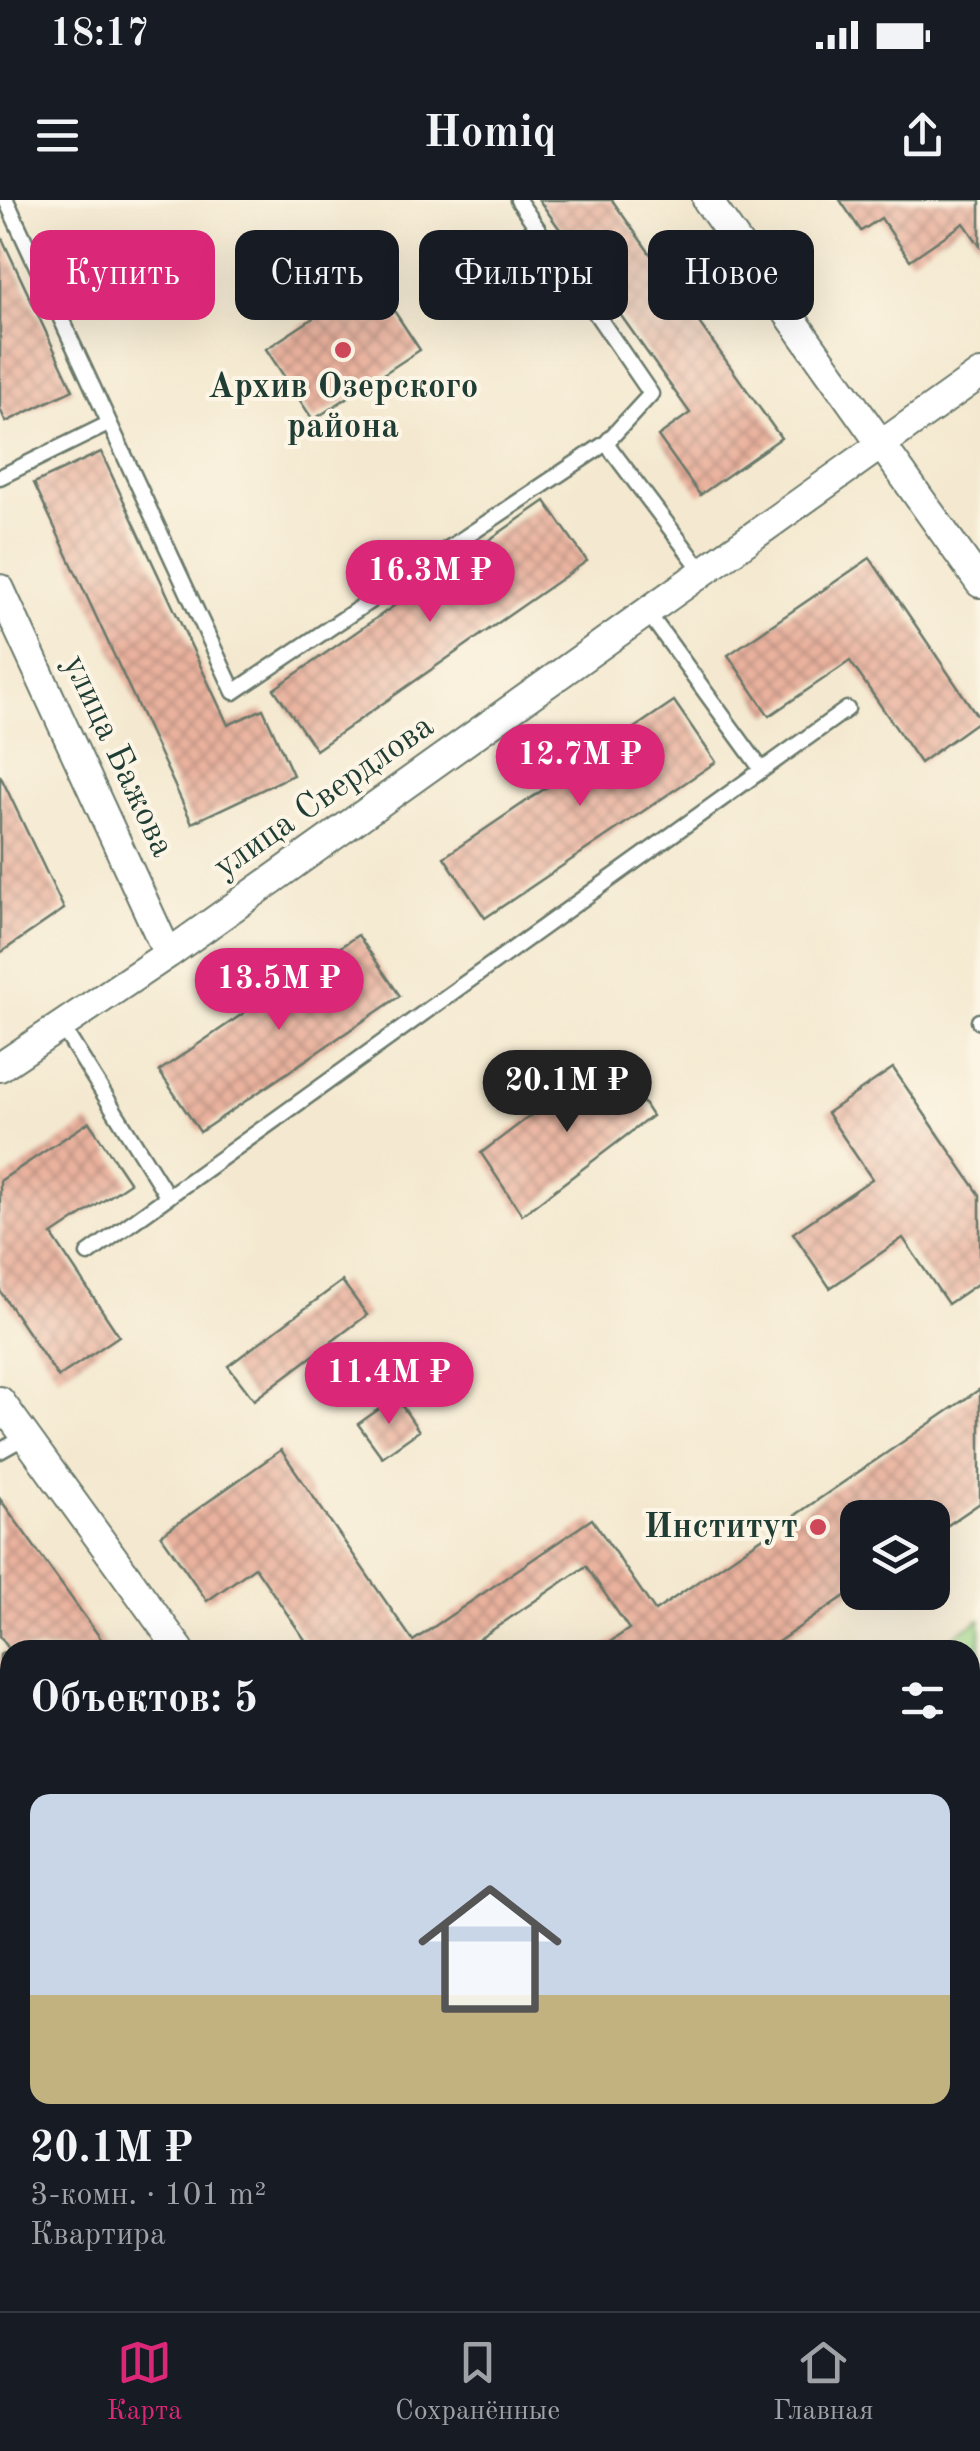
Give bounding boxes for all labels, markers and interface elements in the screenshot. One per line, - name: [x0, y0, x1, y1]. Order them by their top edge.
- text: 18:17: [50, 16, 149, 54]
- icon: menu: [30, 108, 85, 163]
- icon: share: [895, 108, 950, 163]
- text: Homiq: [424, 112, 556, 157]
- chip: Купить: [30, 230, 215, 320]
- chip: Снять: [235, 230, 399, 320]
- chip: Фильтры: [419, 230, 628, 320]
- chip: Новое: [648, 230, 814, 320]
- marker: Архив Озерского района: [332, 339, 354, 361]
- place label: Архив Озерского района: [208, 370, 478, 445]
- pin: 16.3M ₽: [338, 540, 522, 625]
- text: 16.3M ₽: [368, 556, 492, 588]
- street label: улица Бажова: [56, 650, 180, 862]
- street label: улица Свердлова: [208, 708, 440, 886]
- pin: 12.7M ₽: [488, 724, 672, 809]
- text: 12.7M ₽: [518, 740, 642, 772]
- pin: 13.5M ₽: [187, 948, 371, 1033]
- text: 13.5M ₽: [217, 964, 341, 996]
- pin: 20.1M ₽: [475, 1050, 659, 1135]
- text: 20.1M ₽: [505, 1066, 629, 1098]
- pin: 11.4M ₽: [297, 1342, 481, 1427]
- text: 11.4M ₽: [327, 1358, 451, 1390]
- map controls: [840, 1500, 950, 1610]
- button: layers: [840, 1500, 950, 1610]
- place label: Институт: [644, 1510, 798, 1545]
- marker: Институт: [807, 1516, 829, 1538]
- icon: filters: [895, 1673, 950, 1728]
- text: Объектов: 5: [30, 1679, 258, 1721]
- icon: home: [400, 1859, 580, 2039]
- text: 20.1M ₽: [30, 2129, 193, 2171]
- text: 3-комн. · 101 m²: [30, 2180, 266, 2212]
- text: Квартира: [30, 2220, 166, 2252]
- tab: Карта: [106, 2335, 182, 2430]
- tab: Сохранённые: [395, 2335, 560, 2430]
- tab: Главная: [773, 2335, 874, 2430]

